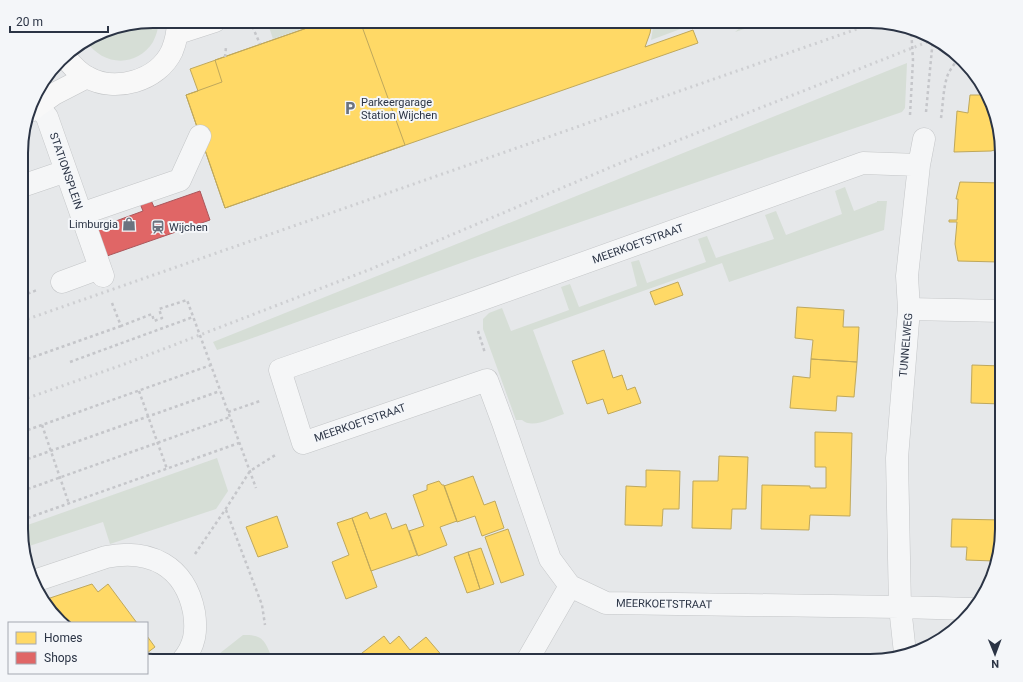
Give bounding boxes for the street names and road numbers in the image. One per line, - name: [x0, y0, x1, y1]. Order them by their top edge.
- street label: STATIONSPLEIN: [47, 131, 85, 211]
- street label: MEERKOETSTRAAT: [591, 221, 686, 267]
- street label: TUNNELWEG: [897, 312, 915, 378]
- street label: MEERKOETSTRAAT: [312, 401, 408, 445]
- street label: MEERKOETSTRAAT: [616, 597, 713, 611]

